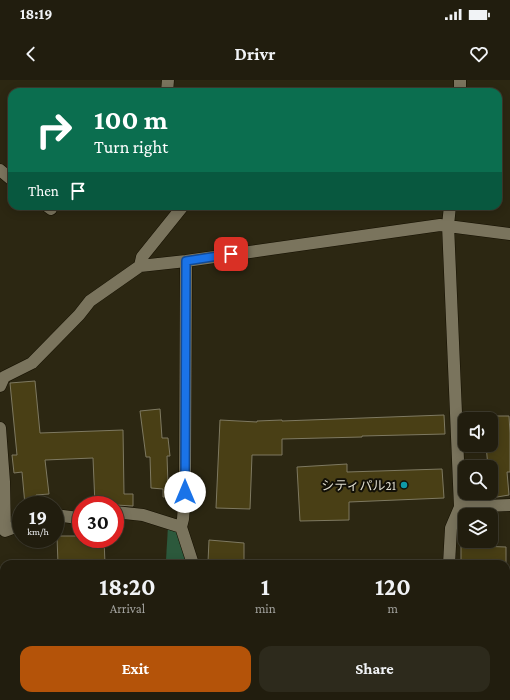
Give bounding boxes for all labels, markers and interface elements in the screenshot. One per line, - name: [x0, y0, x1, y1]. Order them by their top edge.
- text: 18:19: [20, 6, 52, 22]
- icon: back: [20, 43, 42, 65]
- icon: heart: [468, 43, 490, 65]
- text: Drivr: [235, 44, 275, 64]
- icon: right: [28, 104, 80, 156]
- text: 100 m: [94, 104, 168, 135]
- text: Turn right: [94, 137, 168, 157]
- icon: arrive: [67, 180, 89, 202]
- text: Then: [28, 183, 59, 199]
- pin: [214, 237, 248, 271]
- icon: arrive: [220, 243, 242, 265]
- map controls: [458, 412, 498, 548]
- button: sound: [458, 412, 498, 452]
- button: search: [458, 460, 498, 500]
- position arrow: [164, 471, 206, 513]
- place label: シティパル21: [321, 478, 396, 493]
- marker: シティパル21: [399, 480, 409, 490]
- speed limit sign: 30: [72, 496, 124, 548]
- text: 19: [29, 506, 47, 528]
- button: layers: [458, 508, 498, 548]
- text: km/h: [27, 526, 49, 537]
- text: 18:20: [99, 573, 156, 600]
- text: 1: [261, 573, 270, 600]
- text: 120: [375, 573, 411, 600]
- text: Arrival: [110, 601, 145, 616]
- text: min: [255, 601, 276, 616]
- text: m: [388, 601, 398, 616]
- button: Exit: [20, 646, 251, 692]
- button: Share: [259, 646, 490, 692]

